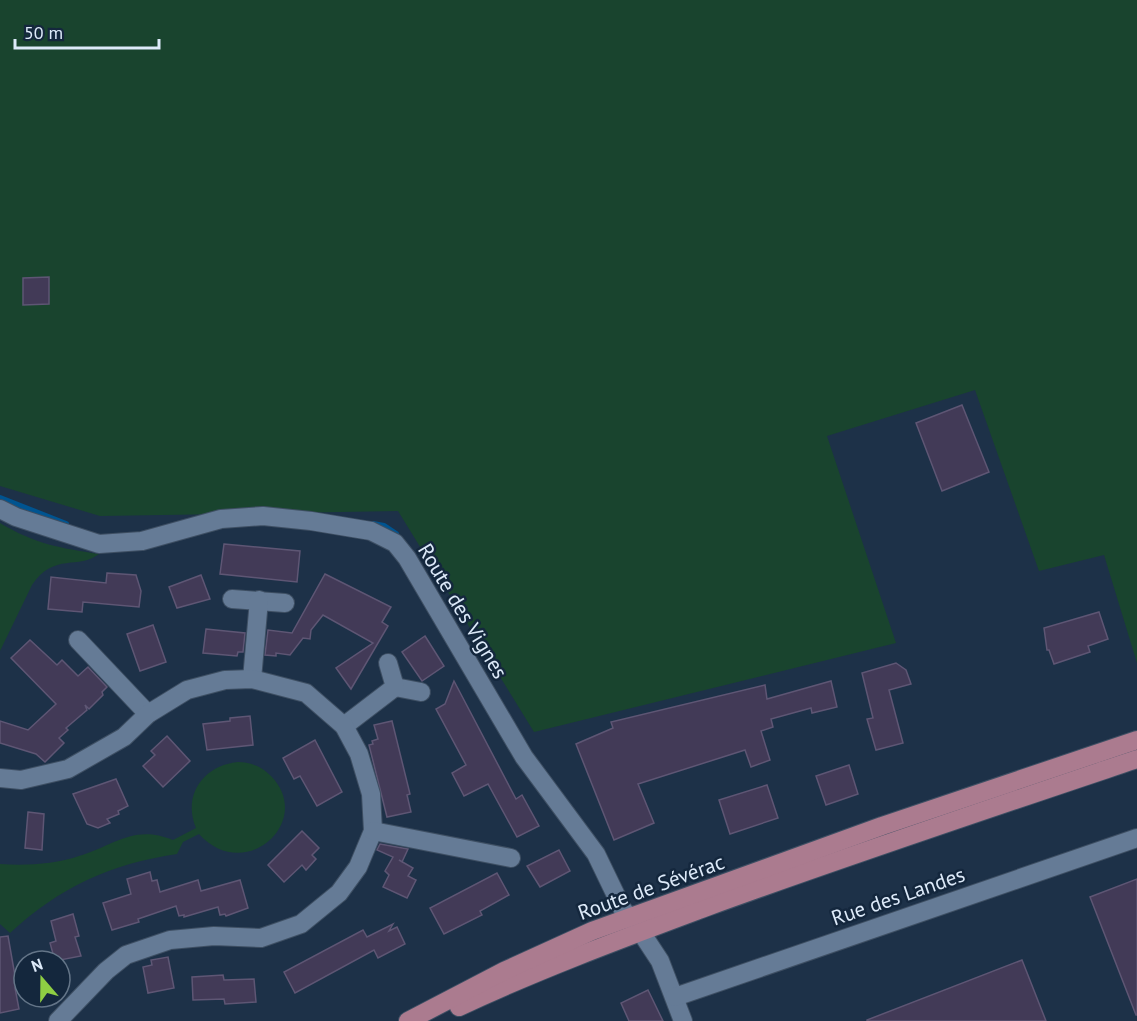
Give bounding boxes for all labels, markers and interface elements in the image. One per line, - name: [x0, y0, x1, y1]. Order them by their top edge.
- scale bar: [15, 12, 159, 50]
- text: 50 m: [24, 21, 63, 44]
- street label: Route des Vignes: [412, 539, 514, 683]
- street label: Route de Sévérac: [574, 848, 728, 926]
- street label: Rue des Landes: [828, 861, 968, 931]
- north arrow: [12, 949, 72, 1009]
- text: N: [29, 954, 45, 976]

